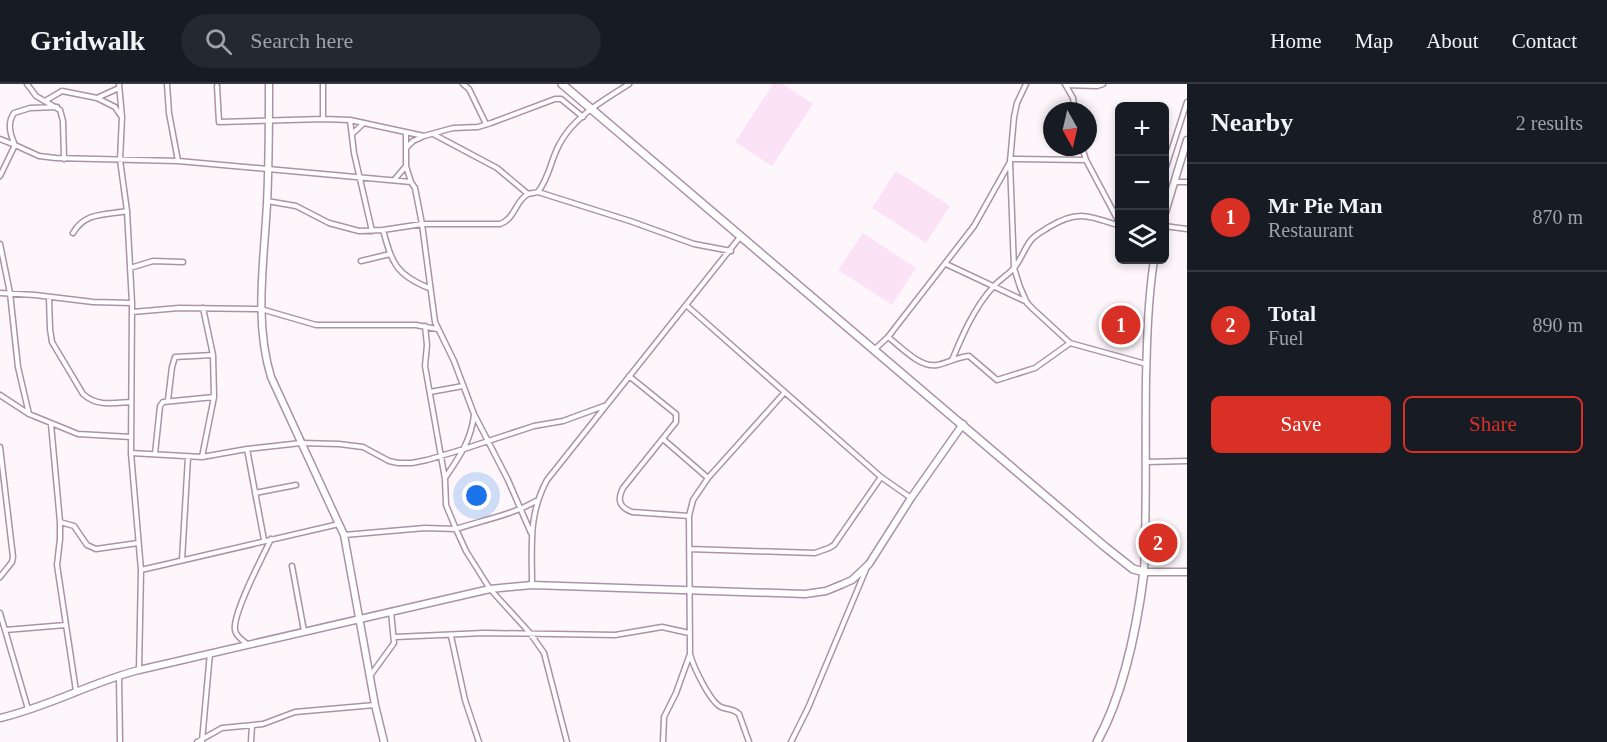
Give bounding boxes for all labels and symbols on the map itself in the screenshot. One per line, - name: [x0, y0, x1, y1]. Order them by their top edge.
- north arrow: [1043, 102, 1097, 156]
- pin: 1: [1102, 302, 1140, 348]
- your location: [462, 481, 491, 510]
- pin: 2: [1138, 520, 1178, 566]

